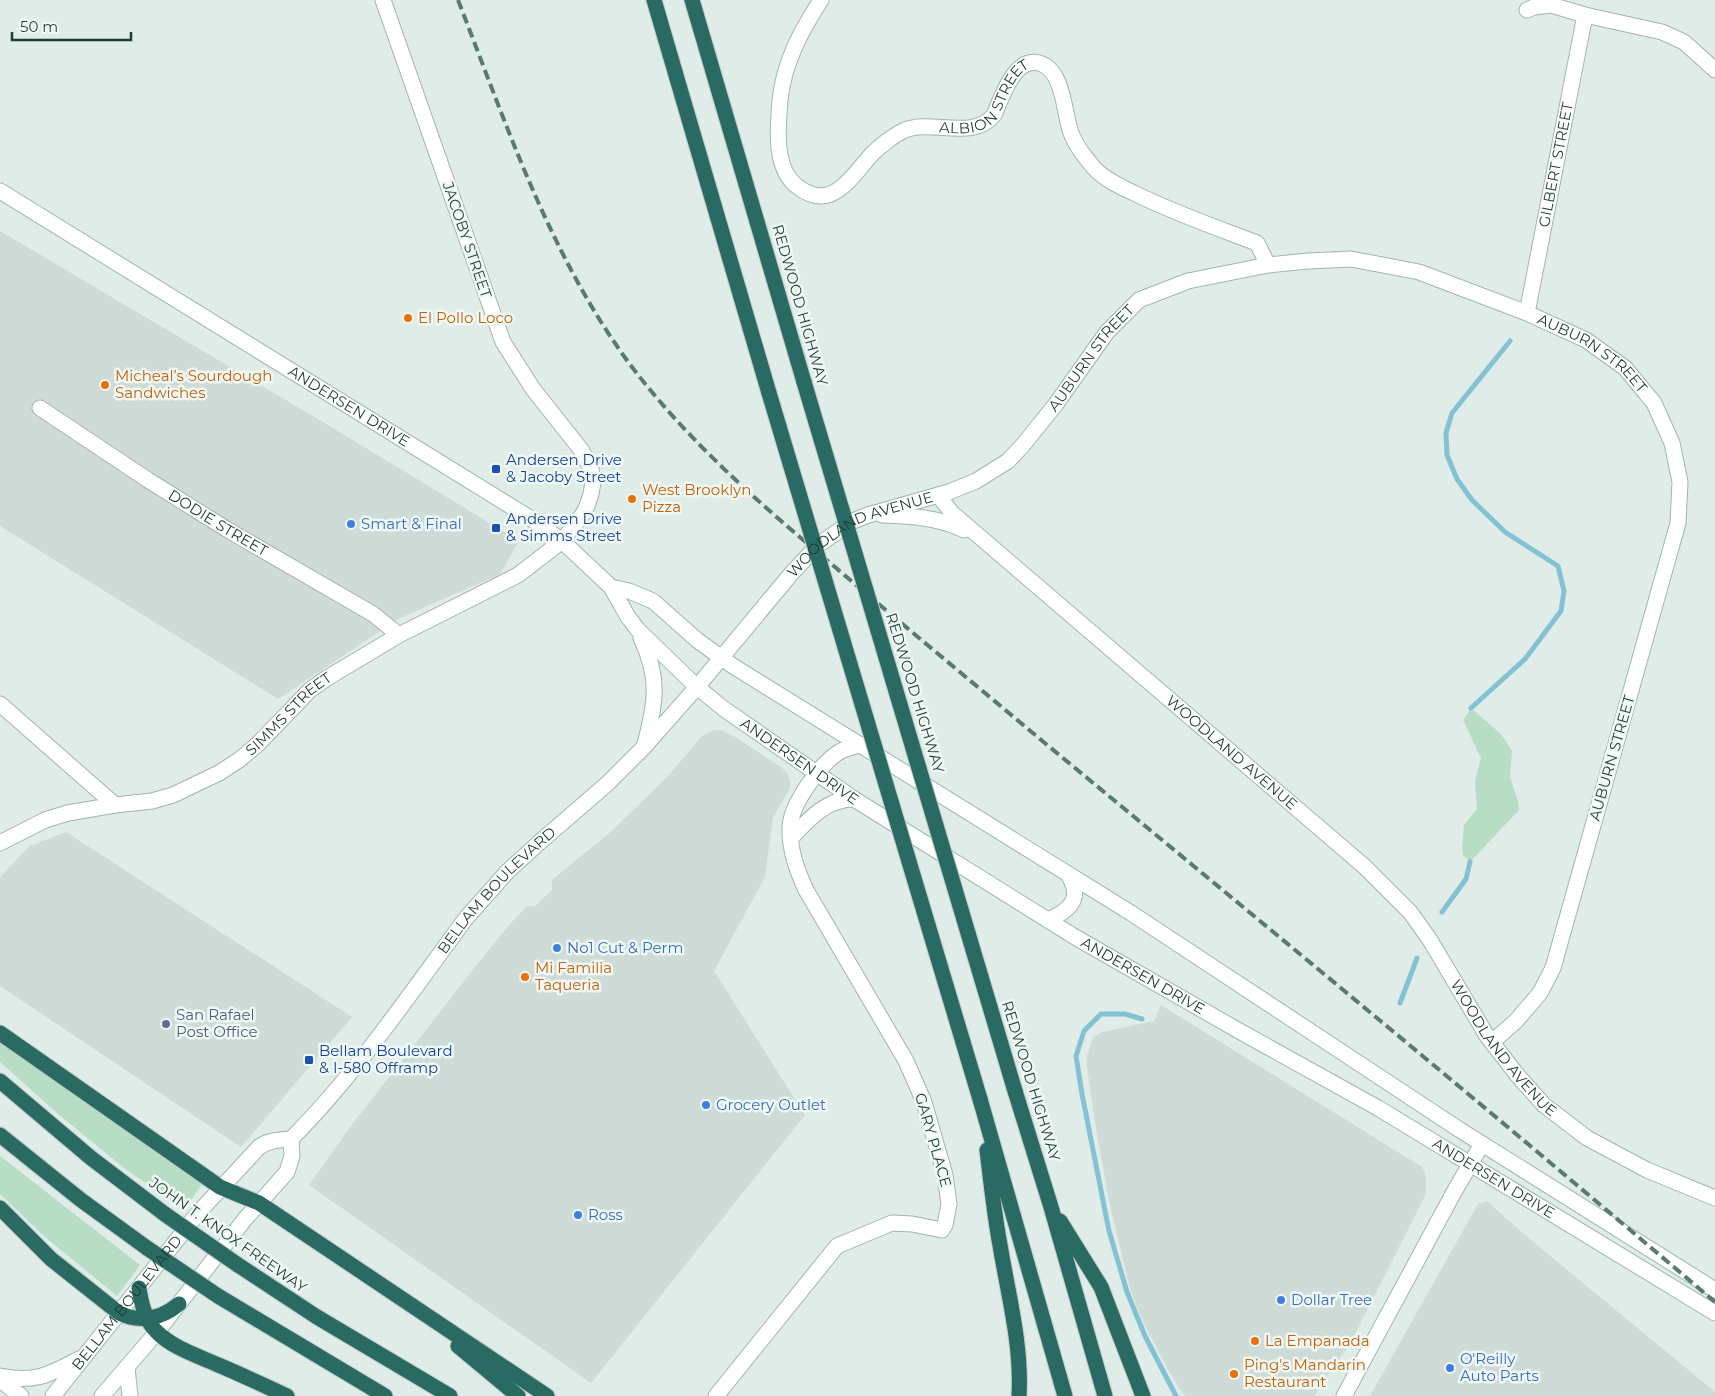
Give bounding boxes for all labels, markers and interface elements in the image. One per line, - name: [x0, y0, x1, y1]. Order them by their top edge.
- scale bar: [12, 10, 131, 42]
- text: 50 m: [20, 17, 58, 36]
- street label: ALBION STREET: [938, 54, 1032, 138]
- street label: GILBERT STREET: [1534, 100, 1577, 229]
- street label: JACOBY STREET: [438, 178, 496, 301]
- street label: REDWOOD HIGHWAY: [768, 222, 833, 388]
- street label: AUBURN STREET: [1044, 300, 1138, 415]
- place label: El Pollo Loco: [418, 308, 513, 327]
- street label: AUBURN STREET: [1535, 309, 1652, 397]
- marker: El Pollo Loco: [402, 312, 414, 324]
- street label: ANDERSEN DRIVE: [285, 361, 414, 451]
- place label: Micheal’s Sourdough Sandwiches: [115, 366, 272, 402]
- marker: Micheal’s Sourdough Sandwiches: [99, 379, 111, 391]
- place label: Andersen Drive & Jacoby Street: [506, 450, 622, 486]
- marker: Andersen Drive & Jacoby Street: [490, 463, 502, 475]
- place label: West Brooklyn Pizza: [642, 480, 751, 516]
- street label: DODIE STREET: [165, 485, 272, 560]
- street label: WOODLAND AVENUE: [783, 487, 935, 581]
- marker: West Brooklyn Pizza: [626, 493, 638, 505]
- place label: Andersen Drive & Simms Street: [506, 509, 622, 545]
- place label: Smart & Final: [361, 514, 462, 533]
- marker: Smart & Final: [345, 518, 357, 530]
- marker: Andersen Drive & Simms Street: [490, 522, 502, 534]
- street label: REDWOOD HIGHWAY: [882, 610, 949, 776]
- street label: SIMMS STREET: [241, 667, 335, 760]
- street label: WOODLAND AVENUE: [1162, 691, 1301, 814]
- street label: AUBURN STREET: [1585, 692, 1639, 823]
- street label: ANDERSEN DRIVE: [737, 713, 863, 808]
- street label: BELLAM BOULEVARD: [433, 823, 560, 957]
- street label: ANDERSEN DRIVE: [1078, 933, 1208, 1018]
- place label: No1 Cut & Perm: [567, 938, 683, 957]
- marker: No1 Cut & Perm: [551, 942, 563, 954]
- place label: Mi Familia Taqueria: [535, 958, 612, 994]
- marker: Mi Familia Taqueria: [519, 971, 531, 983]
- street label: WOODLAND AVENUE: [1447, 976, 1561, 1120]
- street label: REDWOOD HIGHWAY: [998, 998, 1065, 1164]
- place label: San Rafael Post Office: [176, 1005, 258, 1041]
- marker: San Rafael Post Office: [160, 1018, 172, 1030]
- place label: Bellam Boulevard & I-580 Offramp: [319, 1041, 453, 1077]
- marker: Bellam Boulevard & I-580 Offramp: [303, 1054, 315, 1066]
- street label: GARY PLACE: [911, 1091, 956, 1189]
- place label: Grocery Outlet: [716, 1095, 826, 1114]
- marker: Grocery Outlet: [700, 1099, 712, 1111]
- street label: ANDERSEN DRIVE: [1429, 1133, 1558, 1222]
- street label: JOHN T. KNOX FREEWAY: [145, 1172, 311, 1297]
- place label: Ross: [588, 1205, 623, 1224]
- marker: Ross: [572, 1209, 584, 1221]
- street label: BELLAM BOULEVARD: [67, 1231, 186, 1374]
- place label: Dollar Tree: [1291, 1290, 1372, 1309]
- marker: Dollar Tree: [1275, 1294, 1287, 1306]
- place label: La Empanada: [1265, 1331, 1370, 1350]
- marker: La Empanada: [1249, 1335, 1261, 1347]
- place label: O'Reilly Auto Parts: [1460, 1349, 1539, 1385]
- place label: Ping's Mandarin Restaurant: [1244, 1355, 1366, 1391]
- marker: O'Reilly Auto Parts: [1444, 1362, 1456, 1374]
- marker: Ping's Mandarin Restaurant: [1228, 1368, 1240, 1380]

